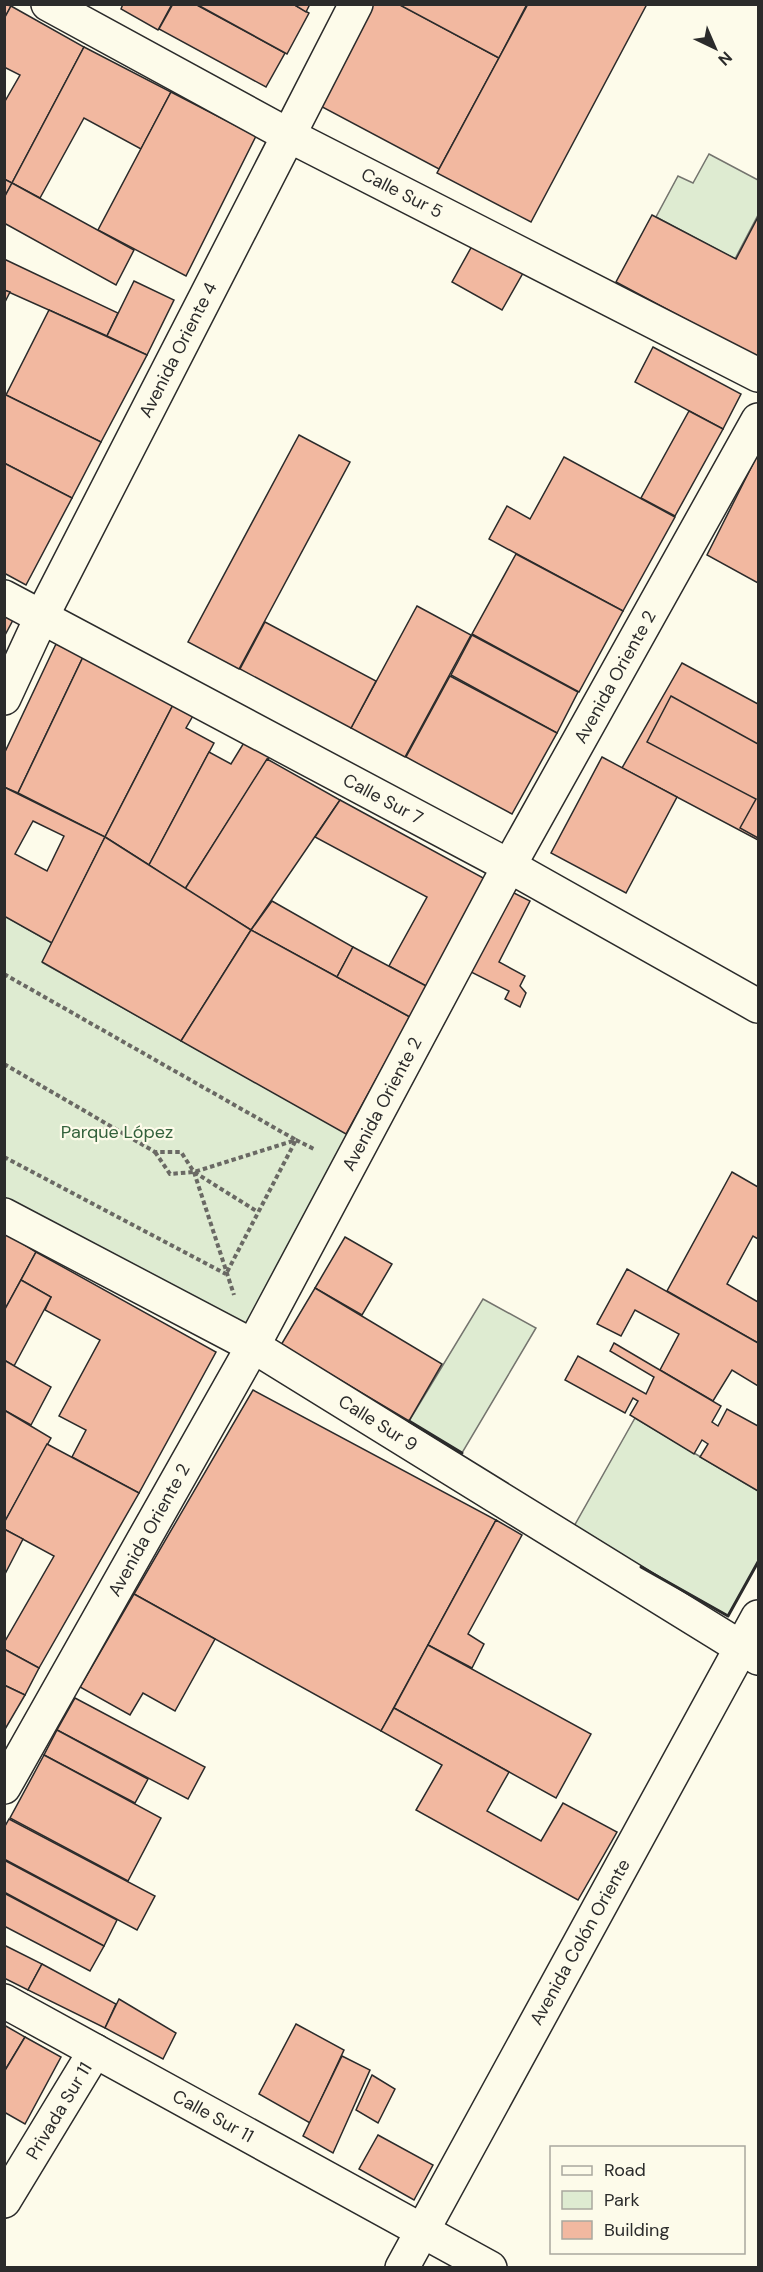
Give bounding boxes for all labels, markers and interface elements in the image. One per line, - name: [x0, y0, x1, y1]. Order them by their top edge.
- north arrow: [685, 18, 745, 78]
- text: N: [714, 47, 737, 70]
- street label: Calle Sur 5: [357, 162, 447, 224]
- street label: Avenida Oriente 4: [133, 278, 223, 422]
- street label: Avenida Oriente 2: [569, 606, 661, 748]
- street label: Calle Sur 7: [339, 768, 427, 830]
- street label: Avenida Oriente 2: [337, 1033, 427, 1175]
- park label: Parque López: [61, 1120, 173, 1144]
- street label: Calle Sur 9: [334, 1389, 422, 1457]
- street label: Avenida Oriente 2: [103, 1459, 195, 1601]
- street label: Avenida Colón Oriente: [524, 1855, 636, 2029]
- street label: Privada Sur 11: [20, 2058, 98, 2164]
- street label: Calle Sur 11: [168, 2084, 258, 2148]
- legend: [550, 2146, 745, 2254]
- text: Road: [604, 2158, 646, 2182]
- text: Park: [604, 2188, 640, 2212]
- text: Building: [604, 2218, 669, 2242]

